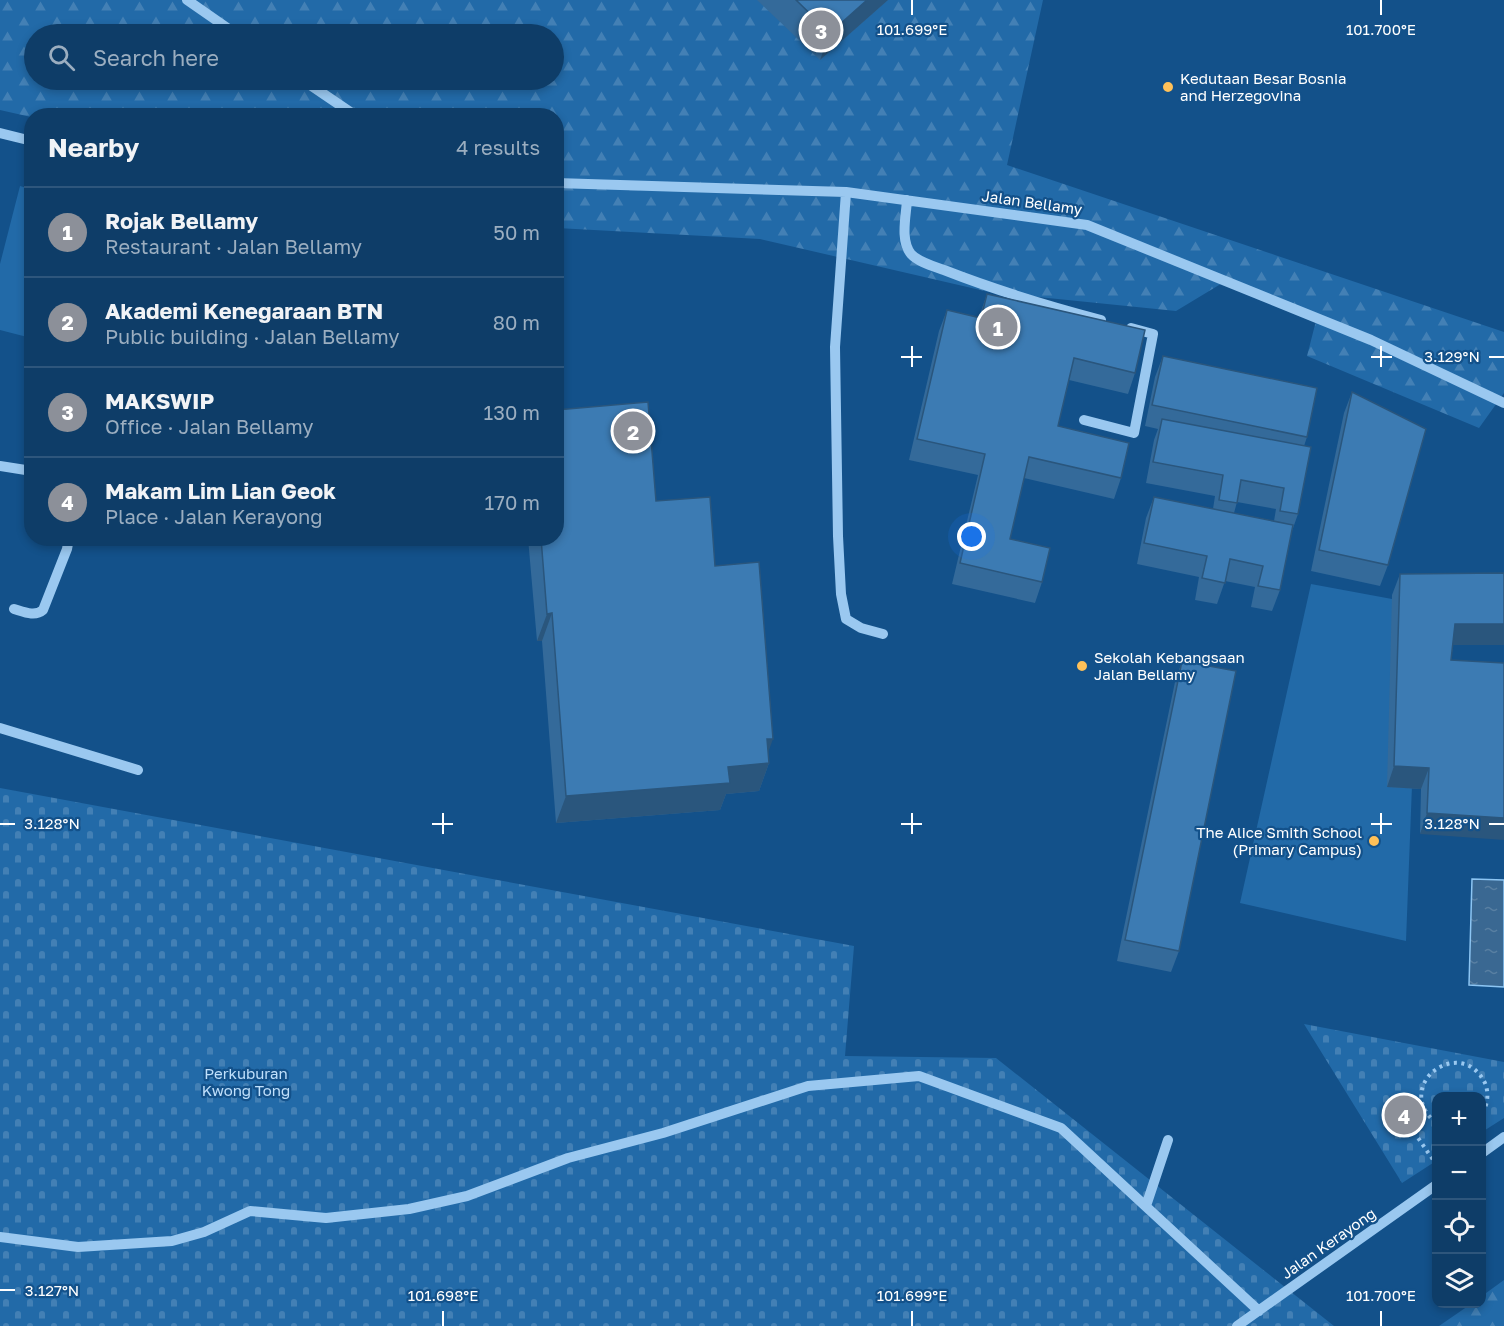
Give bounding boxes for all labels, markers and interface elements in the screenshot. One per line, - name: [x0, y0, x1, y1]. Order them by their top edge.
- pin: 3: [802, 8, 840, 52]
- text: 101.699°E: [877, 20, 947, 38]
- text: 101.700°E: [1346, 20, 1416, 38]
- search box: [24, 24, 564, 90]
- icon: search: [45, 41, 78, 74]
- text: Search here: [93, 44, 219, 71]
- place label: Kedutaan Besar Bosnia and Herzegovina: [1180, 69, 1346, 104]
- marker: Kedutaan Besar Bosnia and Herzegovina: [1161, 80, 1175, 94]
- text: Nearby: [48, 132, 139, 163]
- text: 4 results: [456, 135, 540, 159]
- street label: Jalan Bellamy: [981, 186, 1084, 218]
- text: Rojak Bellamy: [105, 207, 258, 234]
- text: 1: [62, 220, 73, 244]
- text: 50 m: [493, 220, 540, 244]
- text: Restaurant · Jalan Bellamy: [105, 234, 362, 258]
- text: Akademi Kenegaraan BTN: [105, 297, 383, 324]
- pin: 1: [978, 304, 1018, 350]
- text: 2: [61, 310, 74, 334]
- text: 80 m: [493, 310, 540, 334]
- text: Public building · Jalan Bellamy: [105, 324, 399, 348]
- text: 3.129°N: [1424, 347, 1480, 365]
- text: MAKSWIP: [105, 387, 214, 414]
- text: 3: [61, 400, 74, 424]
- text: 130 m: [484, 400, 540, 424]
- pin: 2: [614, 408, 652, 454]
- text: Office · Jalan Bellamy: [105, 414, 313, 438]
- text: Makam Lim Lian Geok: [105, 477, 336, 504]
- text: 4: [61, 490, 74, 514]
- text: 170 m: [485, 490, 540, 514]
- text: Place · Jalan Kerayong: [105, 504, 323, 528]
- your location: [957, 522, 986, 551]
- place label: Sekolah Kebangsaan Jalan Bellamy: [1094, 648, 1245, 683]
- marker: Sekolah Kebangsaan Jalan Bellamy: [1075, 659, 1089, 673]
- text: 3.128°N: [24, 814, 80, 832]
- text: 3.128°N: [1424, 814, 1480, 832]
- place label: The Alice Smith School (Primary Campus): [1196, 823, 1362, 858]
- marker: The Alice Smith School (Primary Campus): [1367, 834, 1381, 848]
- park label: Perkuburan Kwong Tong: [202, 1064, 290, 1099]
- pin: 4: [1384, 1092, 1424, 1138]
- map controls: [1432, 1092, 1486, 1308]
- button: +: [1432, 1092, 1486, 1146]
- button: −: [1432, 1146, 1486, 1200]
- button: locate: [1432, 1200, 1486, 1254]
- street label: Jalan Kerayong: [1277, 1204, 1379, 1282]
- button: layers: [1432, 1254, 1486, 1308]
- text: 3.127°N: [25, 1281, 79, 1299]
- text: 101.698°E: [408, 1286, 478, 1304]
- text: 101.699°E: [877, 1286, 947, 1304]
- text: 101.700°E: [1346, 1286, 1416, 1304]

